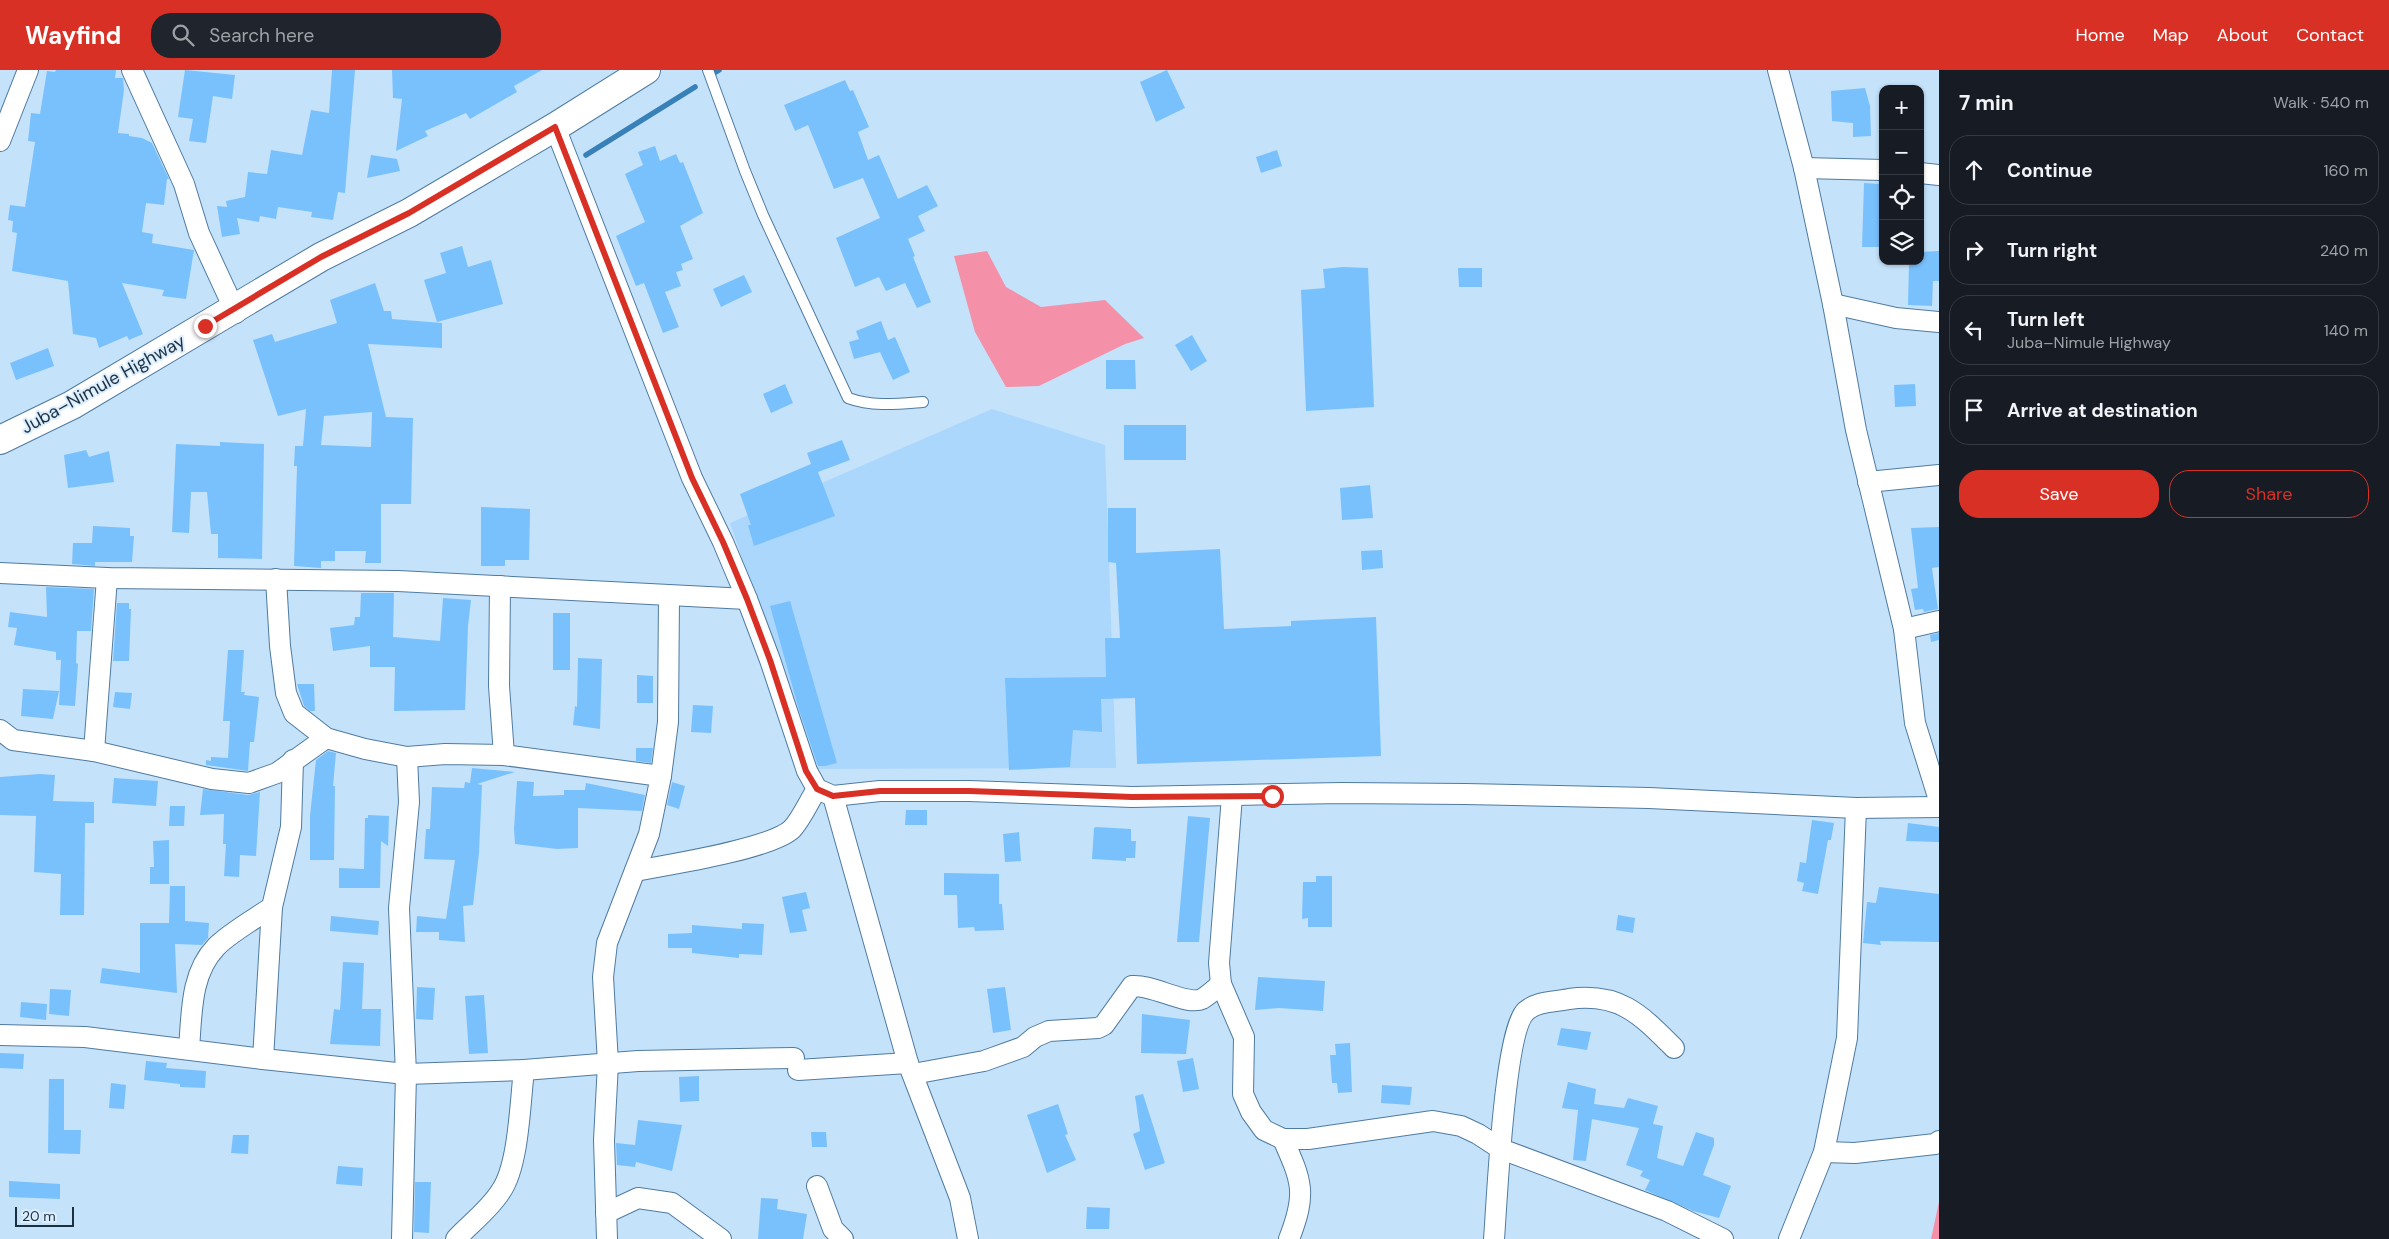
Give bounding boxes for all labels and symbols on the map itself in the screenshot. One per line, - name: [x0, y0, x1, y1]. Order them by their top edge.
- route end: [194, 315, 217, 338]
- street label: Juba–Nimule Highway: [17, 329, 189, 439]
- route start: [1261, 785, 1284, 808]
- scale bar: [15, 1204, 74, 1227]

